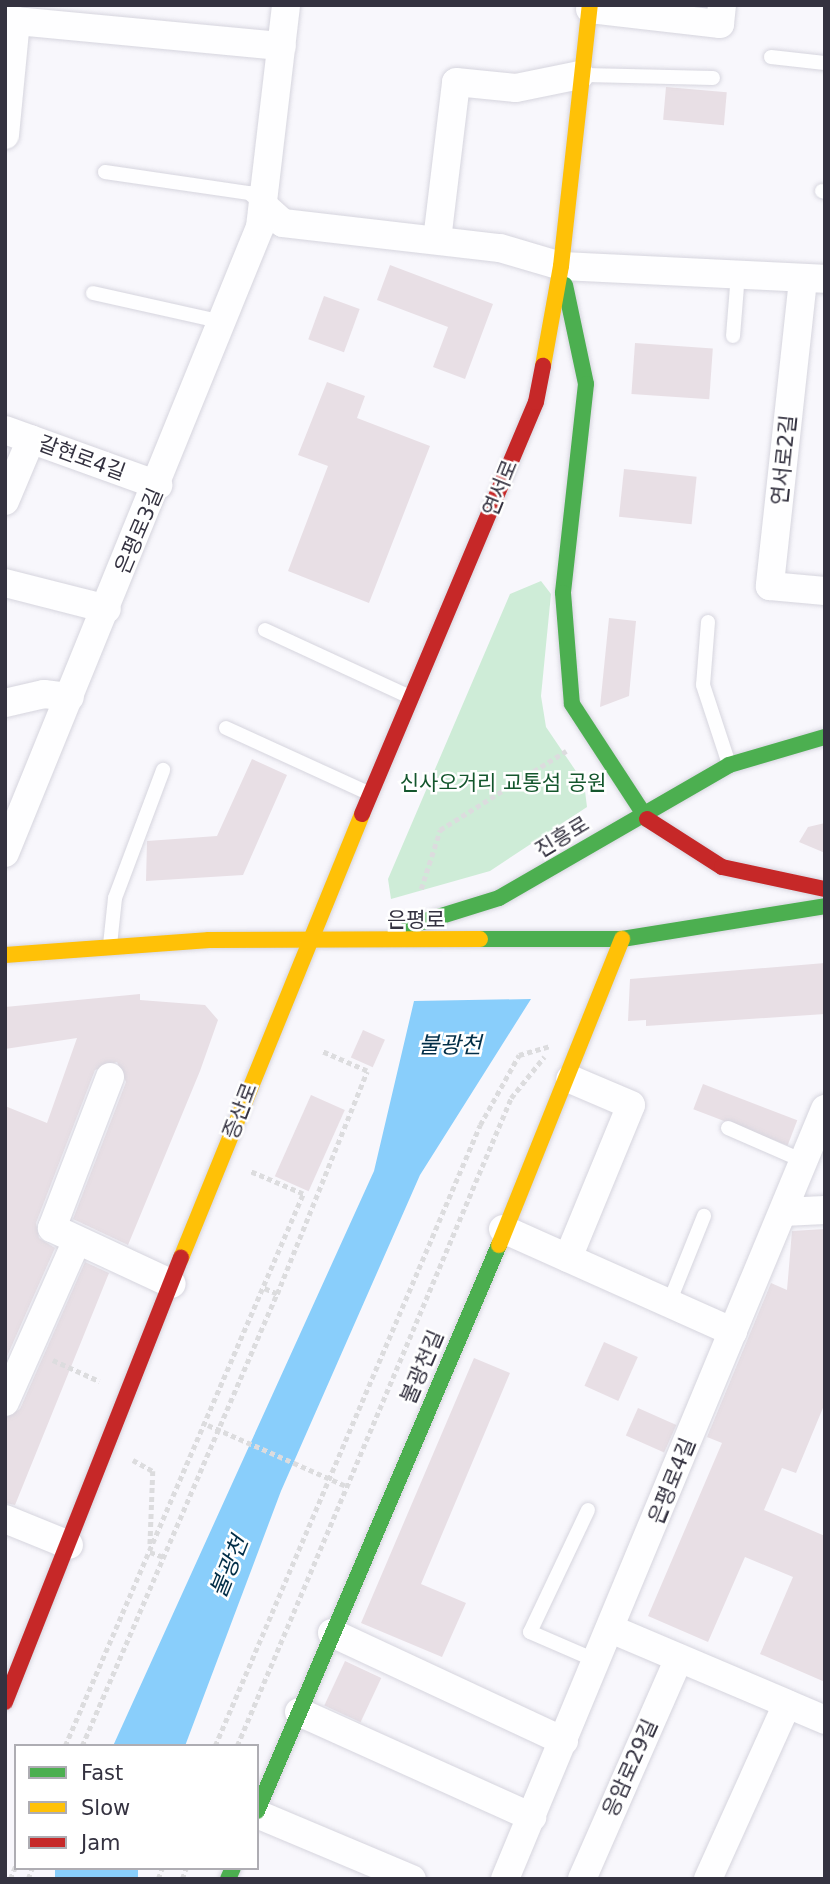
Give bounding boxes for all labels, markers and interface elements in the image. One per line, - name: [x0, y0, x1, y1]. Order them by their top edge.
- street label: 연서로2길: [767, 414, 801, 506]
- street label: 갈현로4길: [35, 431, 129, 485]
- street label: 연서로: [477, 456, 523, 520]
- street label: 은평로3길: [110, 484, 168, 578]
- park label: 신사오거리 교통섬 공원: [400, 770, 606, 796]
- street label: 진흥로: [531, 811, 593, 863]
- street label: 은평로: [387, 907, 445, 933]
- water label: 불광천: [418, 1031, 482, 1059]
- street label: 증산로: [218, 1079, 262, 1143]
- street label: 불광천길: [395, 1327, 449, 1407]
- street label: 은평로4길: [643, 1434, 701, 1528]
- water label: 불광천: [204, 1532, 254, 1602]
- street label: 응암로29길: [597, 1715, 663, 1821]
- legend: [14, 1744, 259, 1870]
- text: Fast: [81, 1761, 123, 1785]
- text: Slow: [81, 1796, 130, 1820]
- text: Jam: [81, 1831, 121, 1855]

